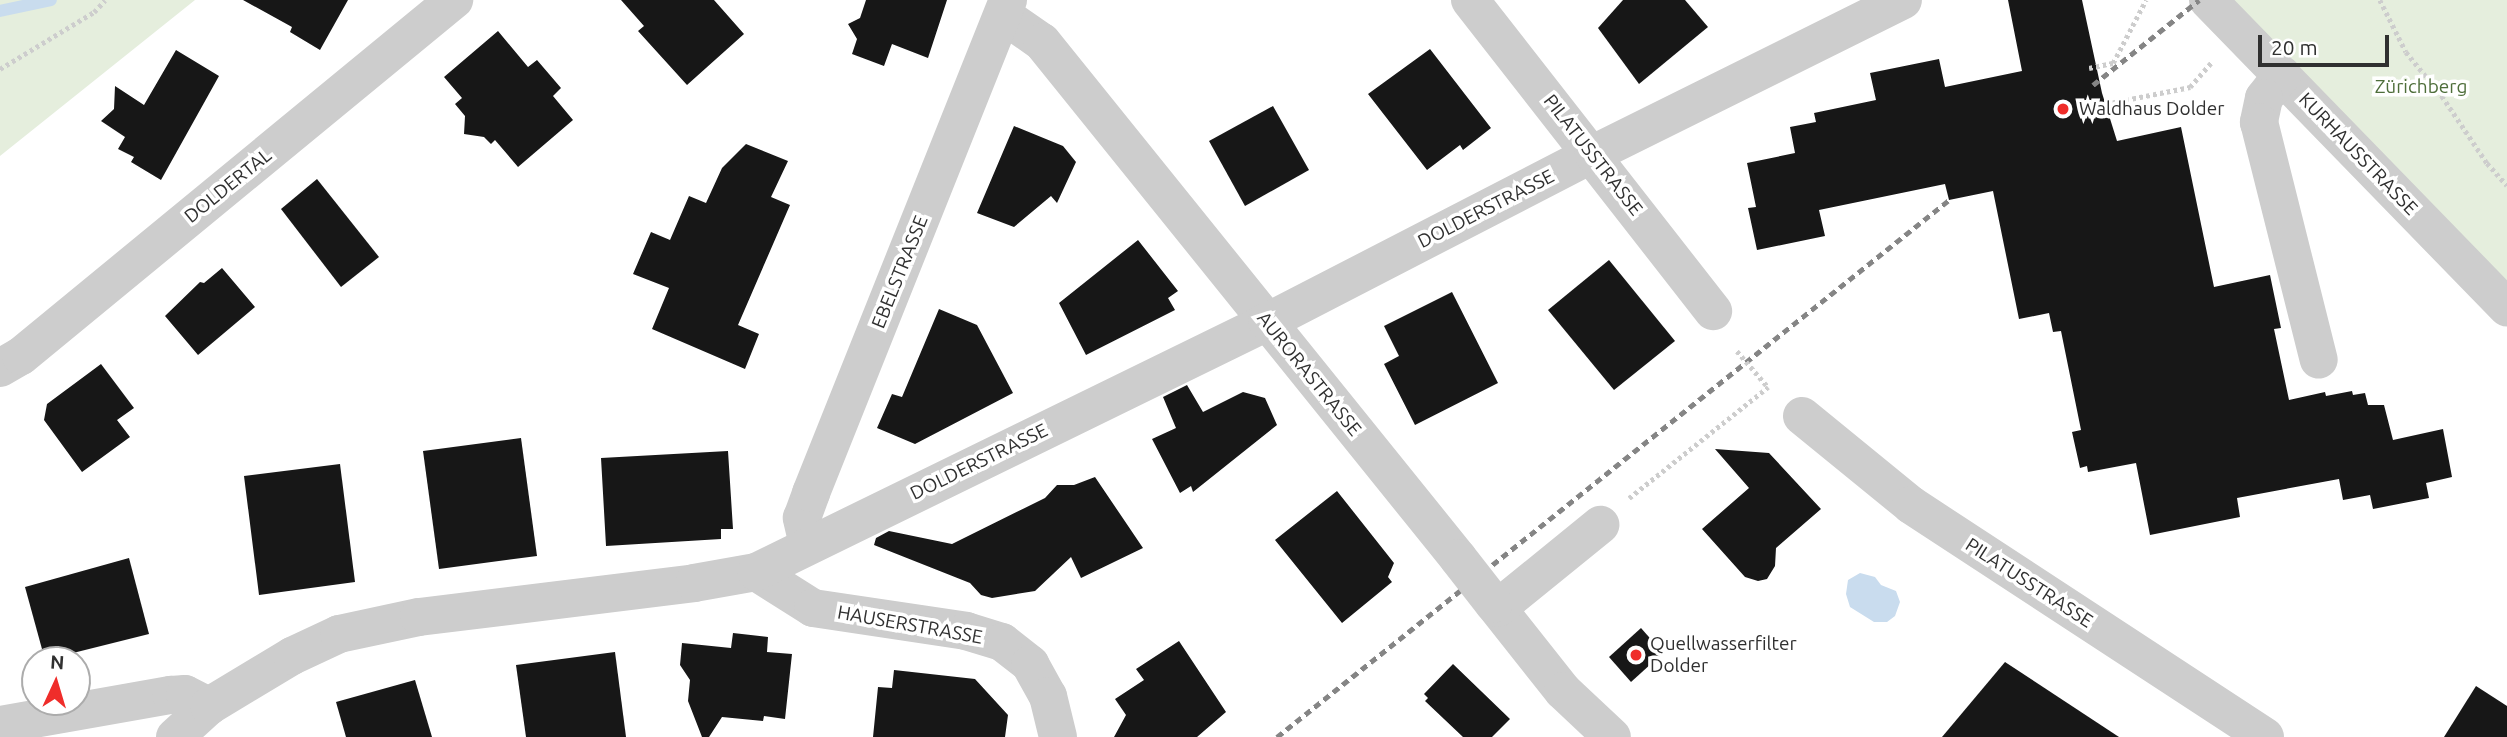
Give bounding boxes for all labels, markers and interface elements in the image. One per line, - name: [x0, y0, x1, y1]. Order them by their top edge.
- scale bar: [2262, 21, 2393, 65]
- text: 20 m: [2271, 35, 2318, 59]
- park label: Zürichberg: [2375, 76, 2467, 98]
- street label: KURHAUSSTRASSE: [2294, 88, 2422, 220]
- street label: PILATUSSTRASSE: [1539, 90, 1647, 220]
- place label: Waldhaus Dolder: [2079, 98, 2224, 120]
- marker: Waldhaus Dolder: [2053, 99, 2073, 119]
- street label: DOLDERTAL: [180, 144, 276, 228]
- street label: DOLDERSTRASSE: [1414, 165, 1558, 253]
- street label: EBELSTRASSE: [867, 212, 933, 332]
- street label: AURORASTRASSE: [1252, 307, 1366, 441]
- street label: DOLDERSTRASSE: [907, 419, 1051, 505]
- street label: PILATUSSTRASSE: [1961, 533, 2097, 633]
- street label: HAUSERSTRASSE: [836, 601, 984, 649]
- place label: Quellwasserfilter Dolder: [1650, 633, 1797, 677]
- north arrow: [21, 646, 91, 716]
- marker: Quellwasserfilter Dolder: [1628, 647, 1644, 663]
- text: N: [49, 651, 65, 674]

